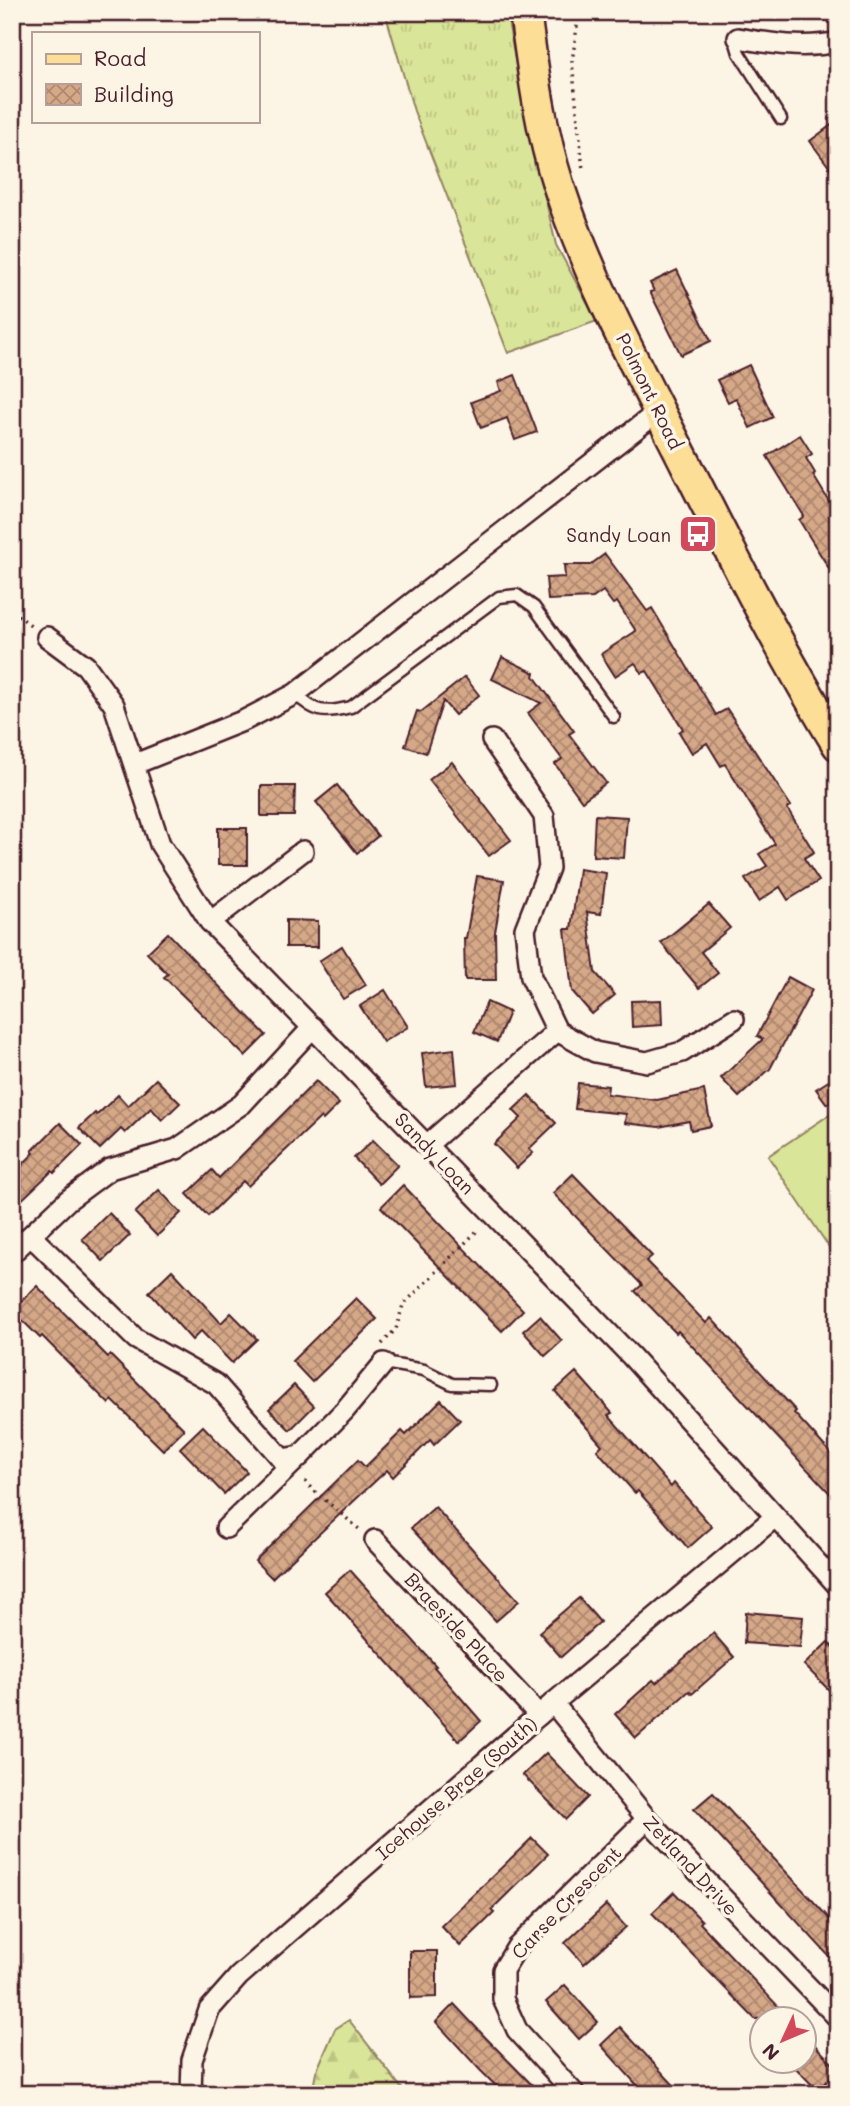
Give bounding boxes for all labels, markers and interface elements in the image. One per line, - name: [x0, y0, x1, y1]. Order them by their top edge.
- legend: [32, 32, 259, 122]
- text: Road: [94, 44, 146, 71]
- text: Building: [94, 80, 174, 107]
- street label: Polmont Road: [611, 329, 689, 453]
- bus stop icon: Sandy Loan: [677, 513, 719, 555]
- place label: Sandy Loan: [566, 522, 671, 547]
- street label: Sandy Loan: [390, 1107, 480, 1199]
- street label: Braeside Place: [400, 1567, 514, 1687]
- street label: Icehouse Brae (South): [370, 1711, 542, 1865]
- street label: Zetland Drive: [638, 1810, 744, 1920]
- street label: Carse Crescent: [506, 1840, 626, 1964]
- north arrow: [748, 2004, 818, 2074]
- text: N: [756, 2038, 784, 2066]

